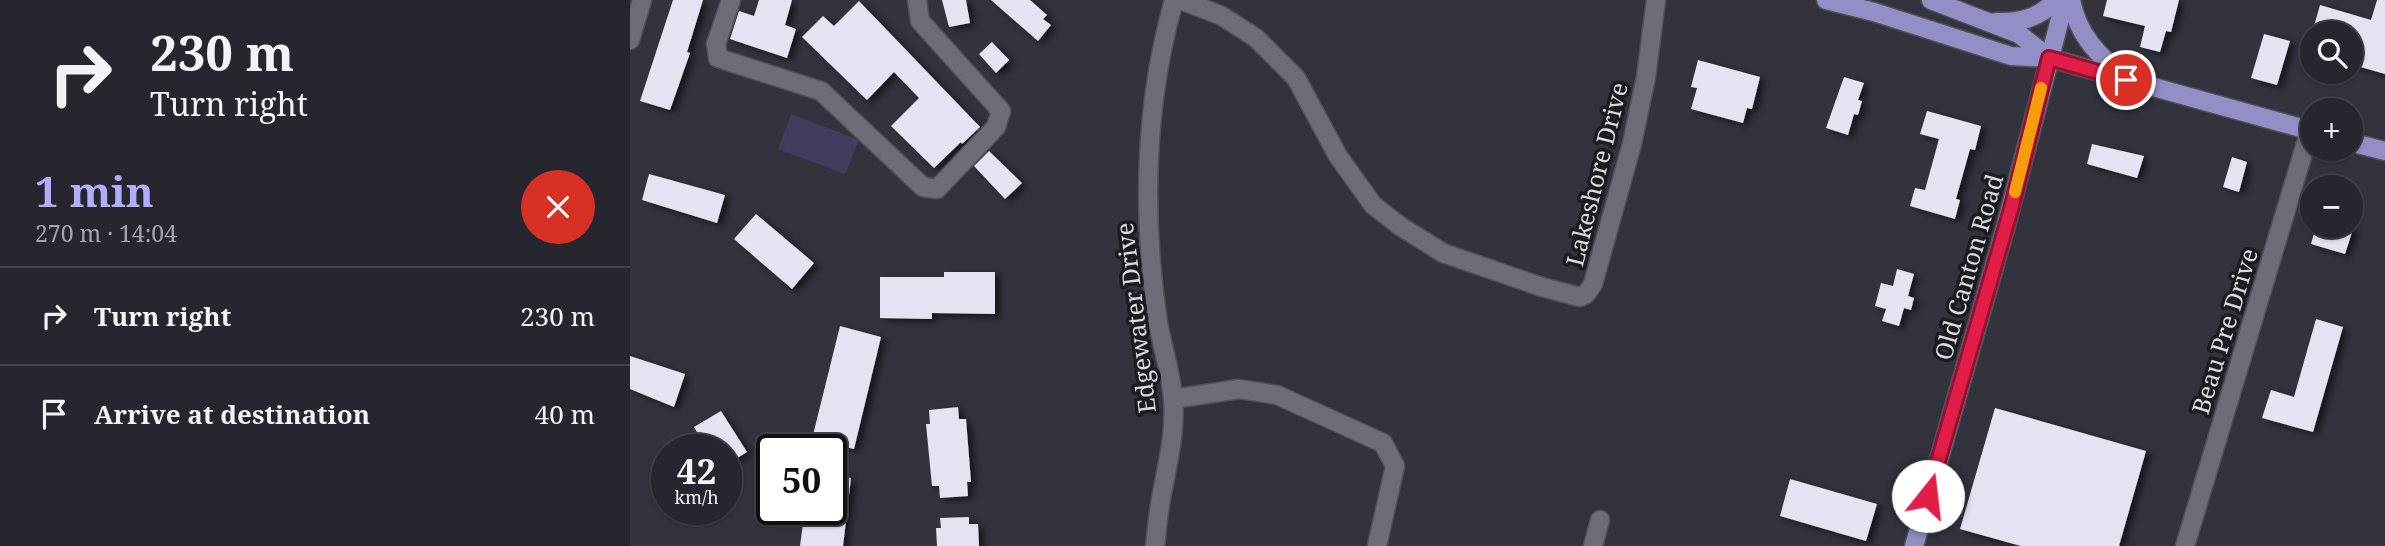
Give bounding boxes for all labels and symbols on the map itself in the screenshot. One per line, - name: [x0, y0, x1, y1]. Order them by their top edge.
- pin: [2096, 50, 2156, 110]
- street label: Lakeshore Drive: [1557, 79, 1635, 269]
- street label: Old Canton Road: [1926, 170, 2010, 364]
- street label: Edgewater Drive: [1107, 221, 1163, 415]
- street label: Beau Pre Drive: [2183, 244, 2265, 418]
- speed limit sign: 50: [756, 434, 847, 525]
- position arrow: [1891, 459, 1965, 533]

